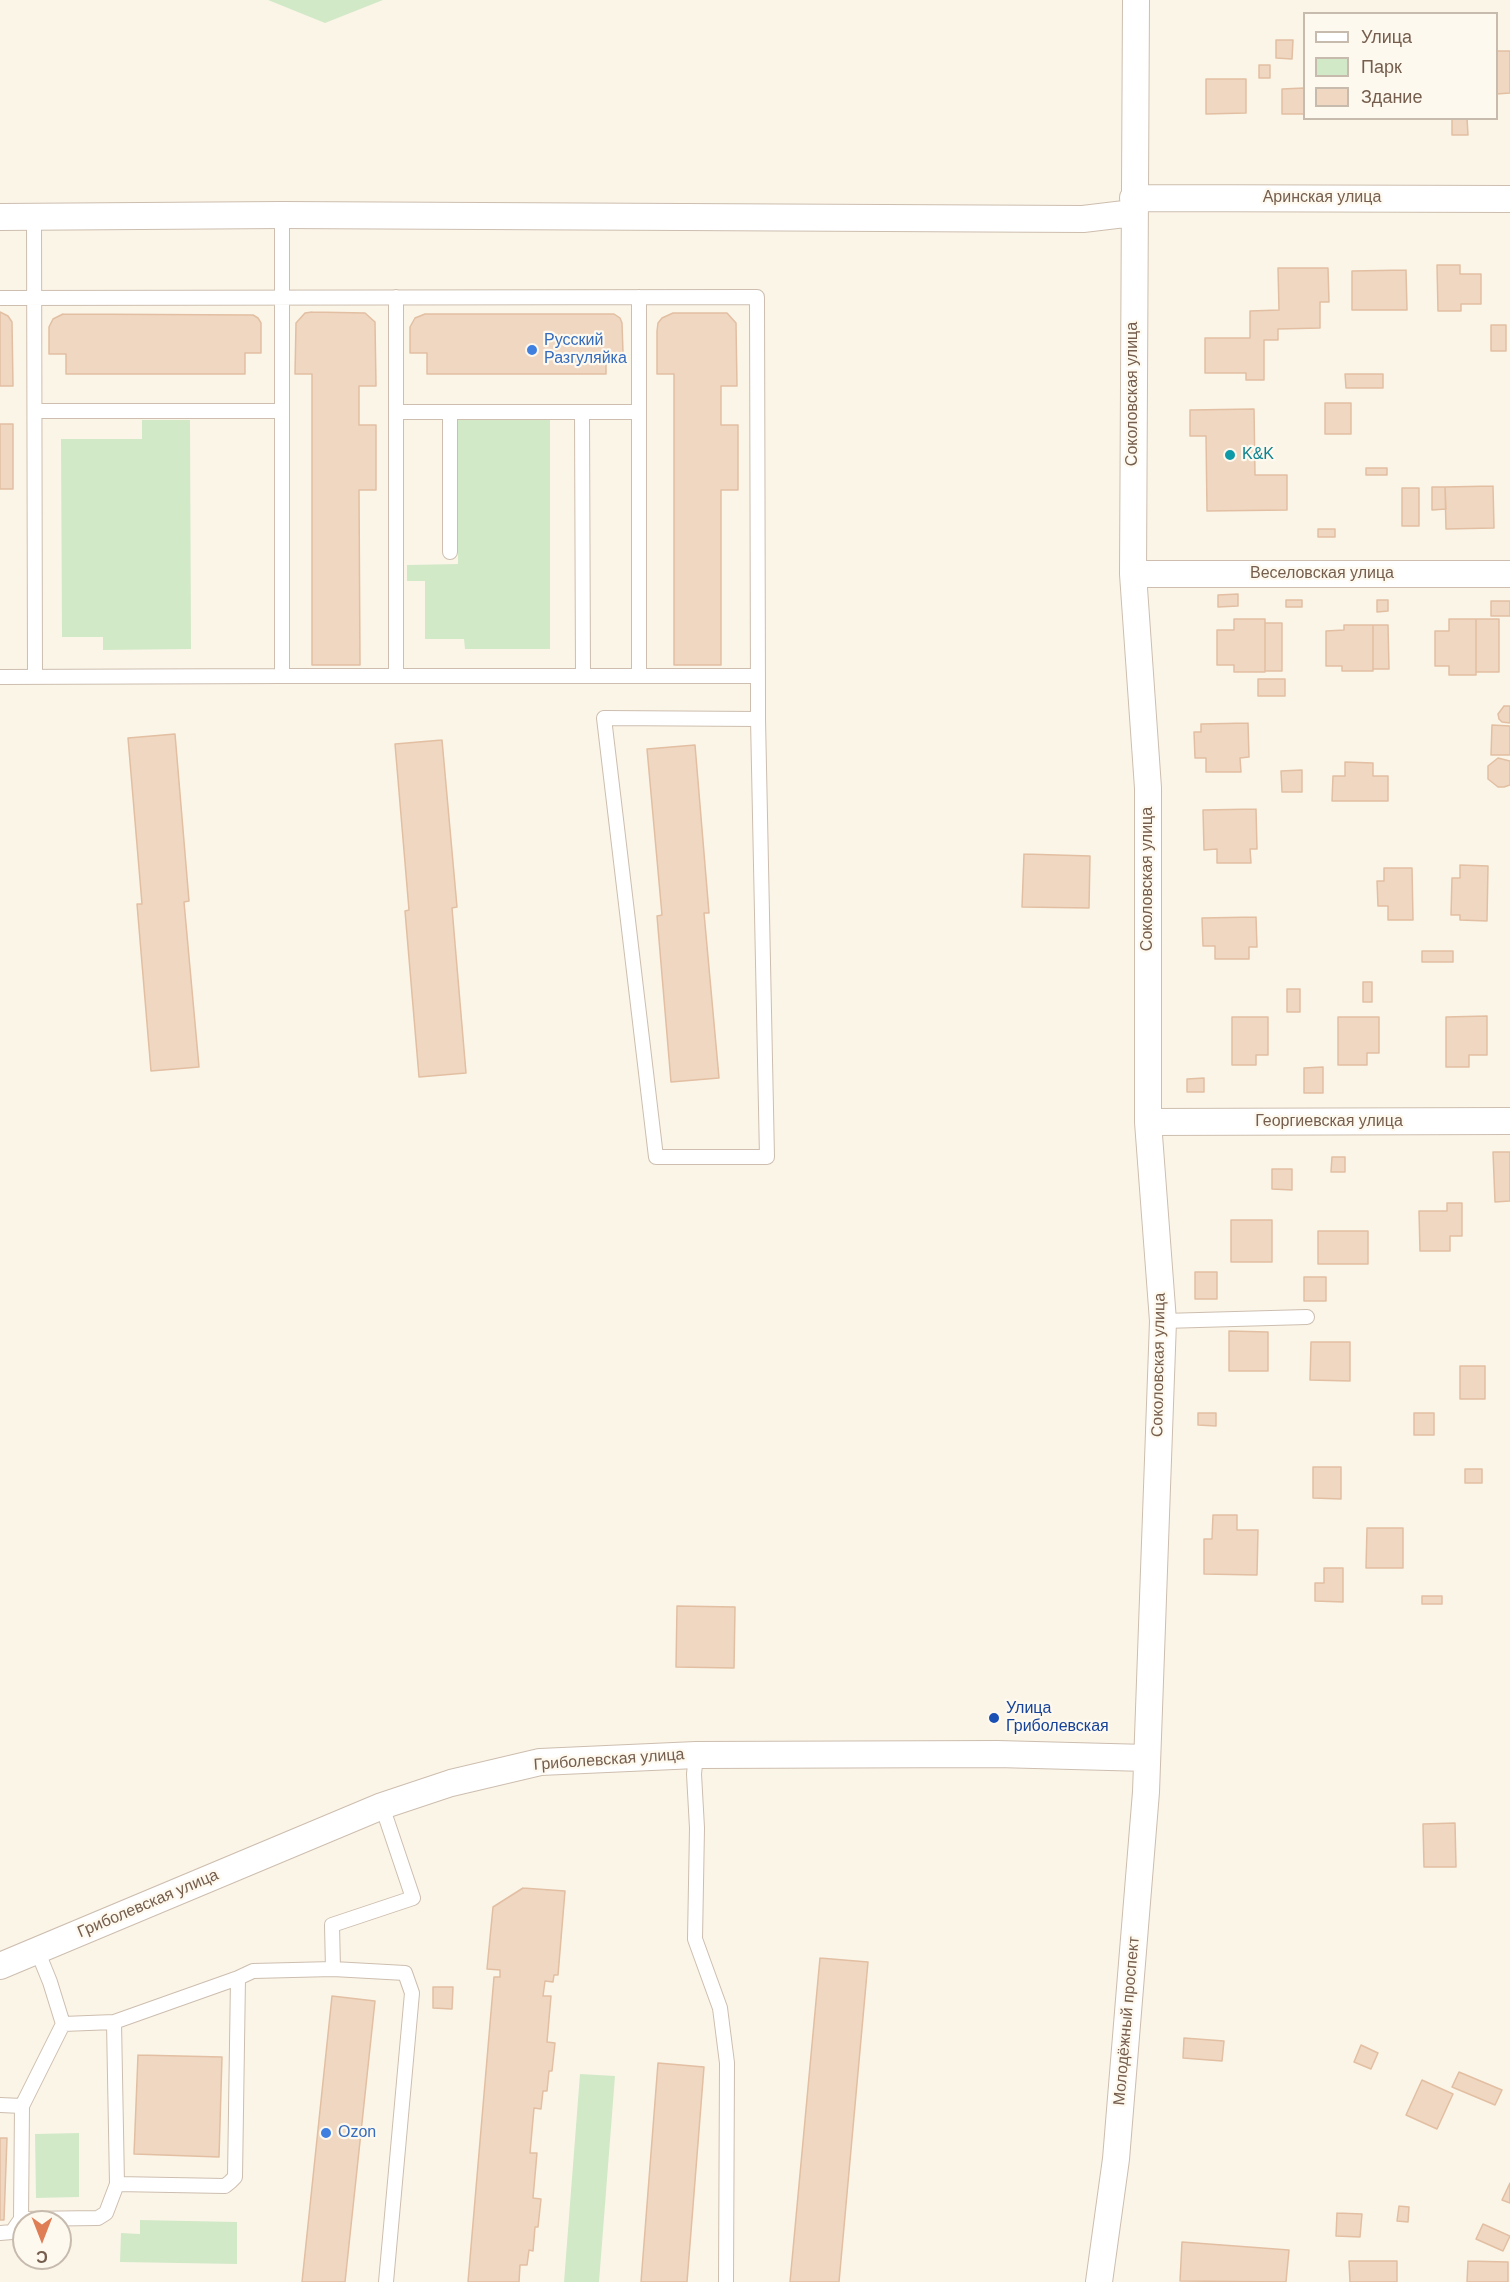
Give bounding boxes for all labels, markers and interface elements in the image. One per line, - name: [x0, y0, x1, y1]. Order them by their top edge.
- legend: [1303, 12, 1498, 120]
- text: Улица: [1361, 27, 1412, 47]
- text: Парк: [1361, 57, 1402, 77]
- text: Здание: [1361, 87, 1422, 107]
- street label: Аринская улица: [1263, 188, 1381, 208]
- street label: Соколовская улица: [1123, 322, 1143, 466]
- place label: Русский Разгуляйка: [544, 331, 627, 369]
- marker: Русский Разгуляйка: [525, 343, 539, 357]
- place label: K&K: [1242, 445, 1274, 465]
- marker: K&K: [1223, 448, 1237, 462]
- street label: Веселовская улица: [1250, 564, 1394, 584]
- street label: Соколовская улица: [1138, 807, 1158, 951]
- street label: Георгиевская улица: [1255, 1112, 1403, 1132]
- street label: Соколовская улица: [1148, 1293, 1170, 1437]
- place label: Улица Гриболевская: [1006, 1699, 1109, 1737]
- marker: Улица Гриболевская: [987, 1711, 1001, 1725]
- street label: Гриболевская улица: [533, 1745, 685, 1775]
- street label: Гриболевская улица: [75, 1866, 221, 1942]
- street label: Молодёжный проспект: [1110, 1936, 1144, 2106]
- place label: Ozon: [338, 2123, 376, 2143]
- marker: Ozon: [319, 2126, 333, 2140]
- north arrow: [12, 2210, 72, 2270]
- text: С: [36, 2248, 48, 2265]

